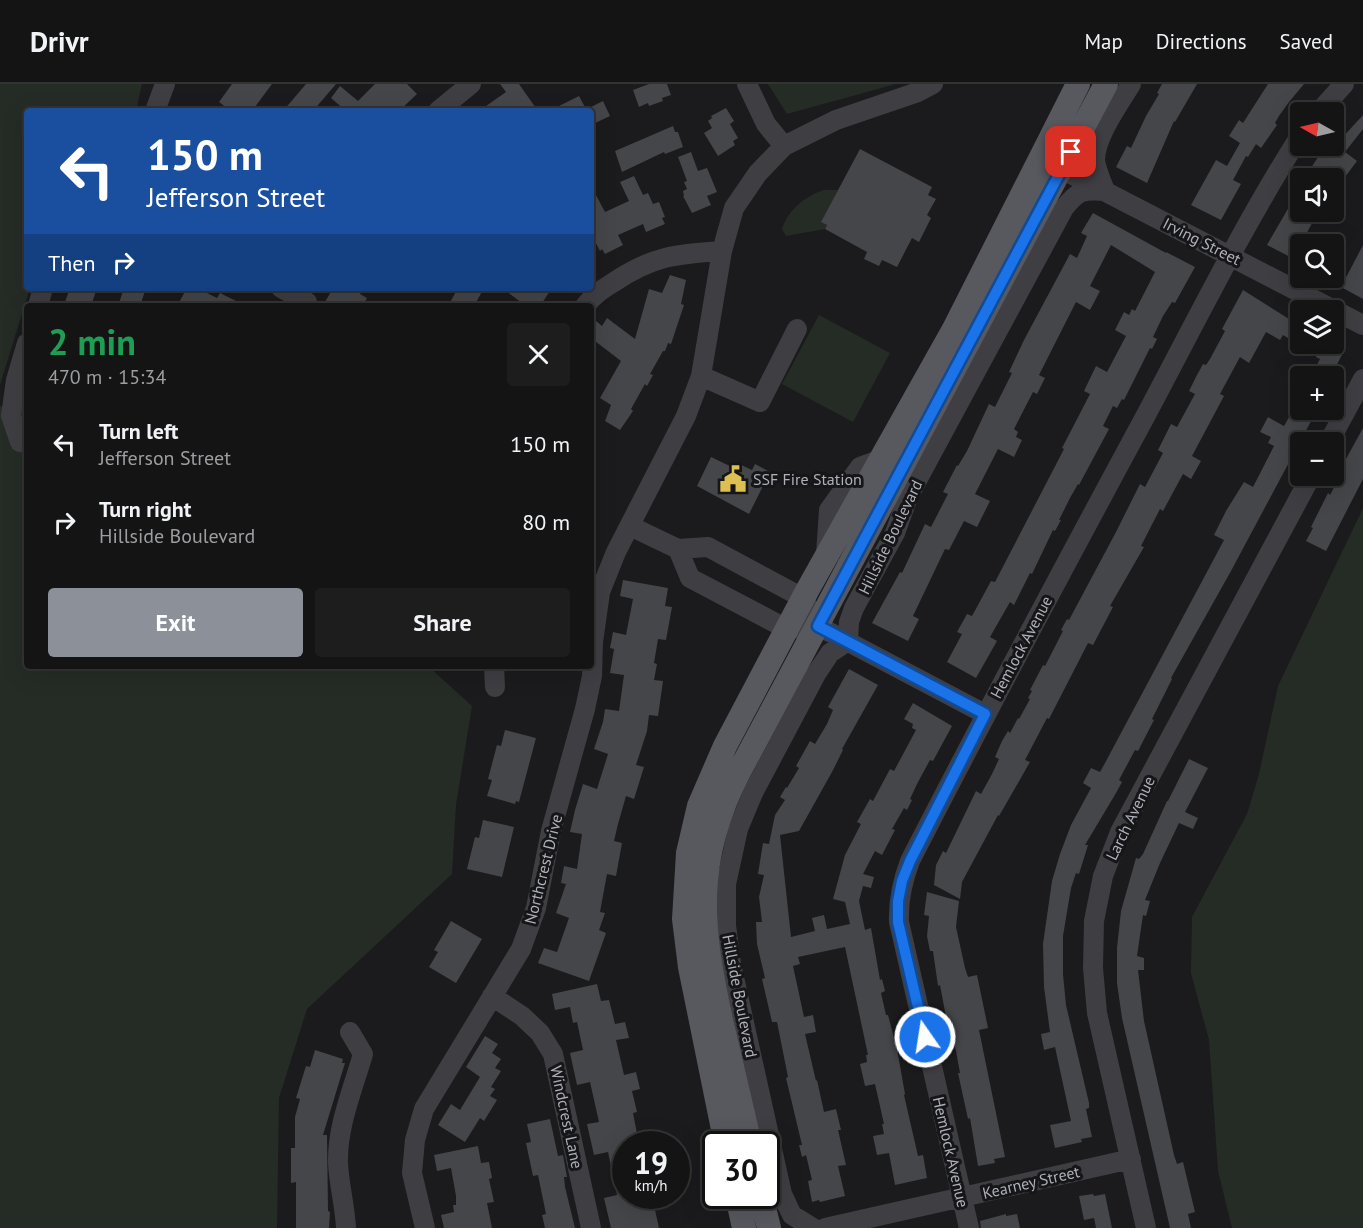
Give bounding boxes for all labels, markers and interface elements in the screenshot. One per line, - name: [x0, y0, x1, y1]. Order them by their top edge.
- text: Drivr: [30, 23, 89, 60]
- text: Map: [1084, 28, 1123, 55]
- text: Directions: [1156, 28, 1247, 55]
- text: Saved: [1280, 28, 1333, 55]
- north arrow: [1290, 102, 1344, 156]
- map controls: [1290, 102, 1344, 486]
- pin: [1045, 126, 1096, 177]
- text: 150 m: [147, 127, 263, 182]
- icon: left: [48, 132, 126, 210]
- icon: arrive: [1054, 135, 1087, 168]
- button: sound: [1290, 168, 1344, 222]
- text: Jefferson Street: [147, 180, 325, 214]
- street label: Irving Street: [1160, 213, 1245, 269]
- button: search: [1290, 234, 1344, 288]
- icon: right: [107, 246, 140, 279]
- text: Then: [48, 249, 95, 277]
- button: layers: [1290, 300, 1344, 354]
- text: 2 min: [48, 318, 136, 365]
- button: close: [507, 323, 570, 386]
- text: 470 m · 15:34: [48, 364, 166, 390]
- button: +: [1290, 366, 1344, 420]
- text: Turn left: [99, 417, 179, 445]
- icon: left: [48, 428, 81, 461]
- text: 150 m: [510, 430, 570, 458]
- button: −: [1290, 432, 1344, 486]
- text: Jefferson Street: [99, 445, 231, 471]
- public building icon: SSF Fire Station: [718, 464, 748, 494]
- place label: SSF Fire Station: [753, 469, 862, 489]
- street label: Hillside Boulevard: [854, 476, 926, 598]
- text: Turn right: [99, 495, 191, 523]
- icon: right: [48, 506, 81, 539]
- text: 80 m: [522, 508, 570, 536]
- text: Hillside Boulevard: [99, 523, 255, 549]
- button: Exit: [48, 588, 303, 657]
- button: Share: [315, 588, 570, 657]
- street label: Hemlock Avenue: [986, 592, 1056, 702]
- street label: Larch Avenue: [1101, 773, 1159, 863]
- street label: Northcrest Drive: [520, 812, 566, 926]
- street label: Hillside Boulevard: [718, 933, 762, 1059]
- position arrow: [893, 1005, 957, 1069]
- street label: Windcrest Lane: [546, 1064, 588, 1170]
- street label: Hemlock Avenue: [929, 1095, 973, 1209]
- speed limit sign: 30: [702, 1131, 780, 1209]
- text: 19: [634, 1143, 668, 1182]
- street label: Kearney Street: [980, 1161, 1082, 1203]
- text: km/h: [635, 1176, 667, 1195]

